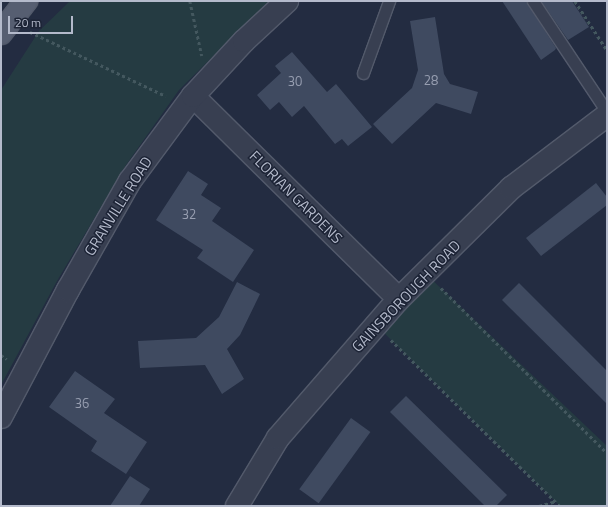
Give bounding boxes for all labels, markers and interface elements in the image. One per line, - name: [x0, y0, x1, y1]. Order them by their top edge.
- scale bar: [10, 8, 75, 34]
- text: 20 m: [15, 13, 41, 32]
- house number: 28: [424, 72, 438, 88]
- house number: 30: [288, 73, 302, 89]
- street label: FLORIAN GARDENS: [246, 147, 346, 247]
- street label: GRANVILLE ROAD: [80, 153, 156, 259]
- house number: 32: [182, 206, 196, 222]
- street label: GAINSBOROUGH ROAD: [348, 236, 464, 356]
- house number: 36: [75, 395, 89, 411]

